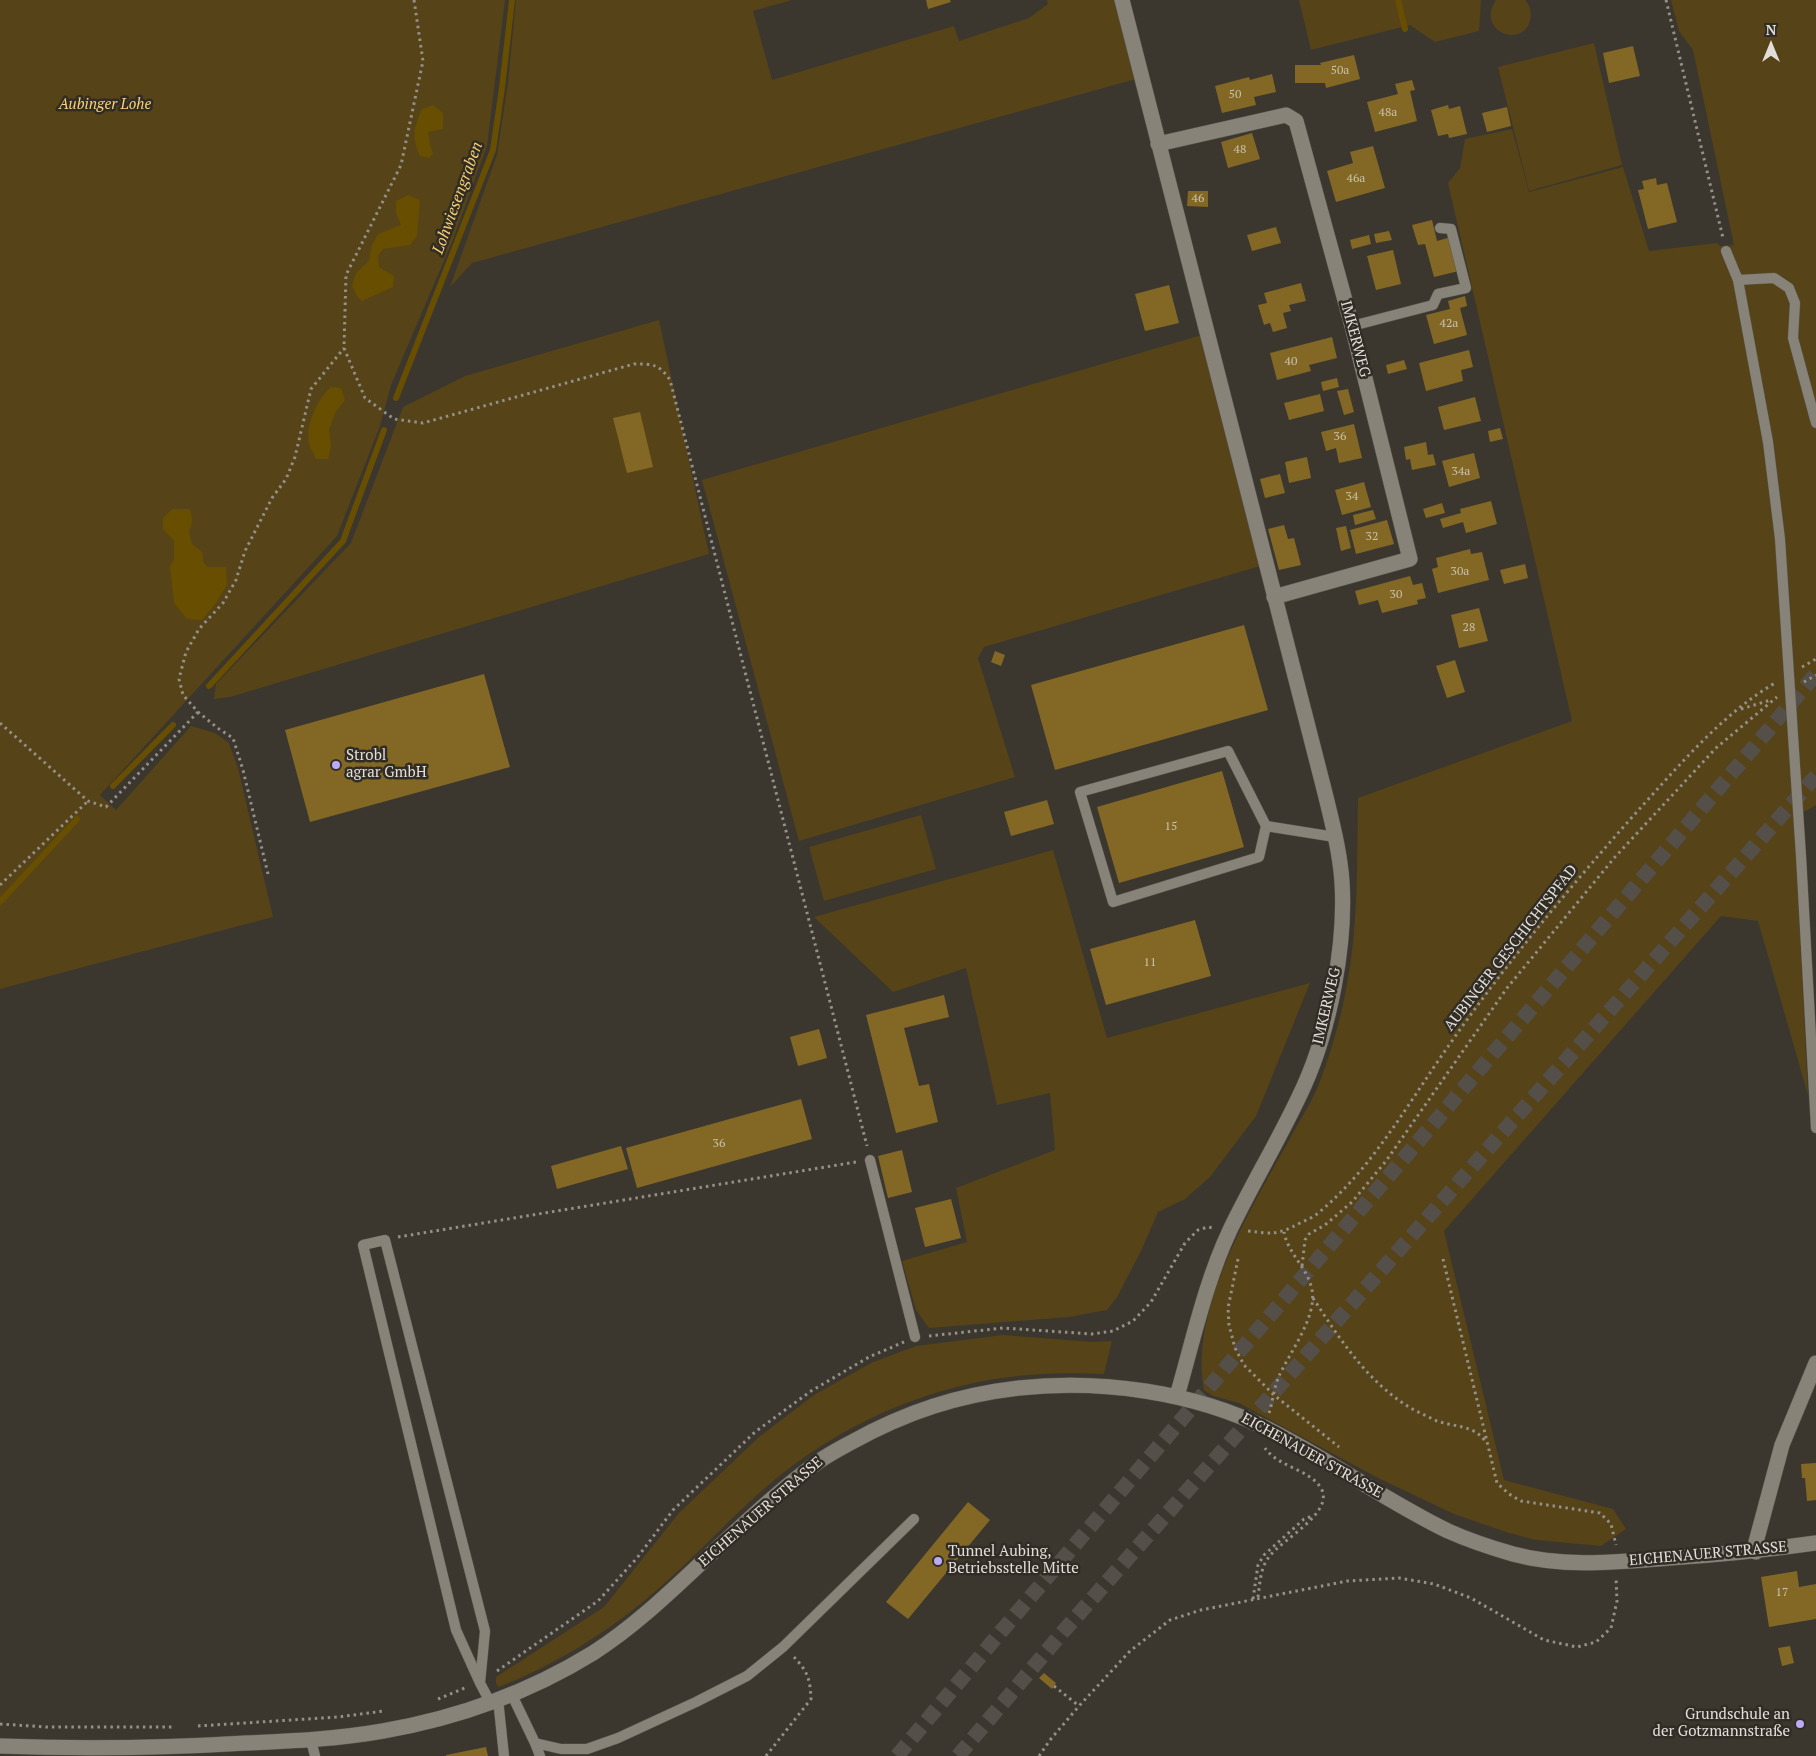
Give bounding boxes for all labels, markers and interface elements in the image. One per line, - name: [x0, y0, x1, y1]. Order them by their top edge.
- north arrow: [1746, 20, 1796, 70]
- text: N: [1766, 20, 1776, 39]
- house number: 50a: [1331, 64, 1349, 78]
- house number: 50: [1229, 88, 1241, 102]
- park label: Aubinger Lohe: [59, 96, 151, 114]
- house number: 48a: [1379, 106, 1397, 120]
- water label: Lohwiesengraben: [429, 139, 487, 257]
- house number: 48: [1234, 143, 1246, 157]
- house number: 46a: [1347, 172, 1365, 186]
- house number: 46: [1192, 192, 1204, 206]
- street label: IMKERWEG: [1336, 299, 1374, 379]
- house number: 42a: [1440, 317, 1458, 331]
- house number: 40: [1285, 355, 1297, 369]
- house number: 36: [1334, 430, 1346, 444]
- house number: 34a: [1452, 465, 1470, 479]
- house number: 34: [1346, 490, 1358, 504]
- house number: 32: [1366, 530, 1378, 544]
- house number: 30a: [1451, 565, 1469, 579]
- house number: 30: [1390, 588, 1402, 602]
- house number: 28: [1463, 621, 1475, 635]
- place label: Strobl agrar GmbH: [346, 747, 427, 782]
- marker: Strobl agrar GmbH: [330, 759, 342, 771]
- house number: 15: [1165, 820, 1177, 834]
- street label: AUBINGER GESCHICHTSPFAD: [1441, 861, 1581, 1035]
- house number: 11: [1144, 956, 1156, 970]
- street label: IMKERWEG: [1309, 966, 1345, 1046]
- house number: 36: [713, 1137, 725, 1151]
- street label: EICHENAUER STRASSE: [1238, 1410, 1386, 1502]
- street label: EICHENAUER STRASSE: [695, 1453, 827, 1571]
- street label: EICHENAUER STRASSE: [1628, 1538, 1788, 1570]
- place label: Tunnel Aubing, Betriebsstelle Mitte: [948, 1543, 1079, 1578]
- marker: Tunnel Aubing, Betriebsstelle Mitte: [932, 1555, 944, 1567]
- house number: 17: [1776, 1586, 1788, 1600]
- place label: Grundschule an der Gotzmannstraße: [1653, 1706, 1790, 1741]
- marker: Grundschule an der Gotzmannstraße: [1794, 1718, 1806, 1730]

